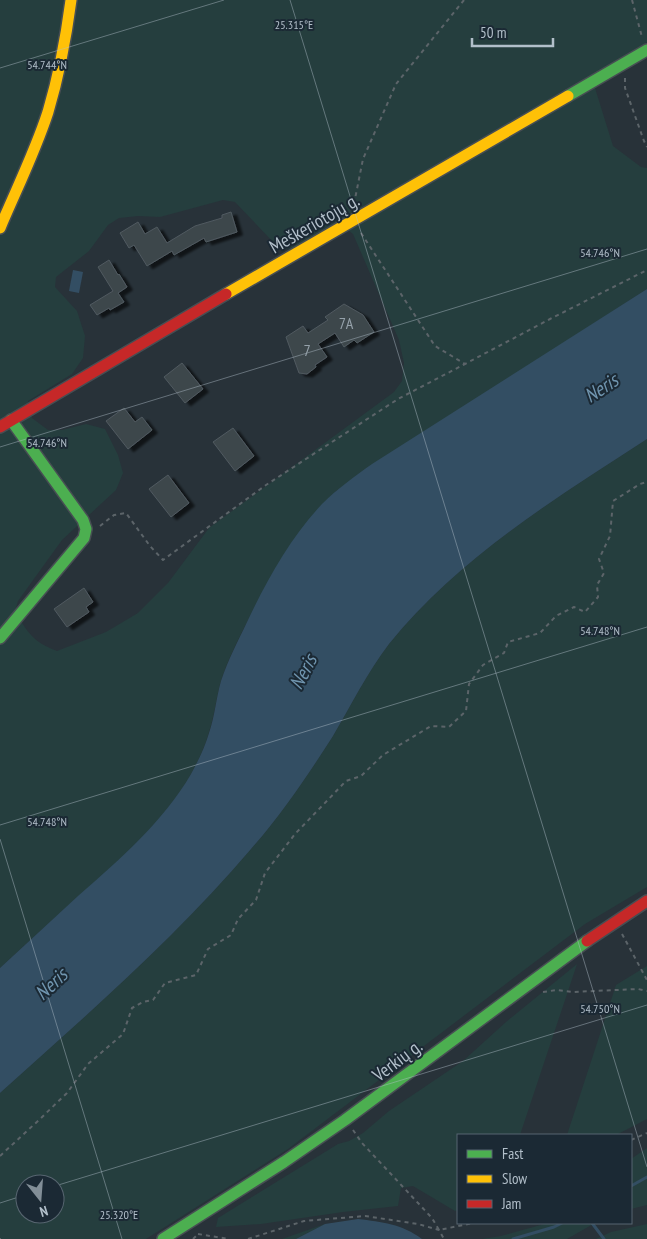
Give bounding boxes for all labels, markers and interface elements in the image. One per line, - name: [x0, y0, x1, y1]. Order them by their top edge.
- scale bar: [472, 15, 553, 47]
- text: 25.315°E: [275, 17, 313, 32]
- text: 50 m: [480, 23, 506, 42]
- text: 54.744°N: [27, 57, 67, 72]
- street label: Meškeriotojų g.: [265, 188, 363, 258]
- text: 54.746°N: [580, 245, 620, 260]
- house number: 7A: [339, 313, 354, 333]
- house number: 7: [303, 340, 311, 360]
- water label: Neris: [579, 366, 625, 409]
- text: 54.746°N: [27, 435, 67, 450]
- text: 54.748°N: [580, 623, 620, 638]
- water label: Neris: [283, 648, 324, 694]
- text: 54.748°N: [27, 814, 67, 829]
- water label: Neris: [29, 961, 75, 1006]
- text: 54.750°N: [580, 1001, 620, 1016]
- street label: Verkių g.: [367, 1033, 427, 1087]
- legend: [457, 1134, 632, 1224]
- text: Fast: [502, 1144, 523, 1163]
- text: Slow: [502, 1169, 527, 1188]
- north arrow: [15, 1174, 65, 1224]
- text: Jam: [501, 1194, 521, 1213]
- text: N: [38, 1202, 50, 1221]
- text: 25.320°E: [100, 1207, 138, 1222]

